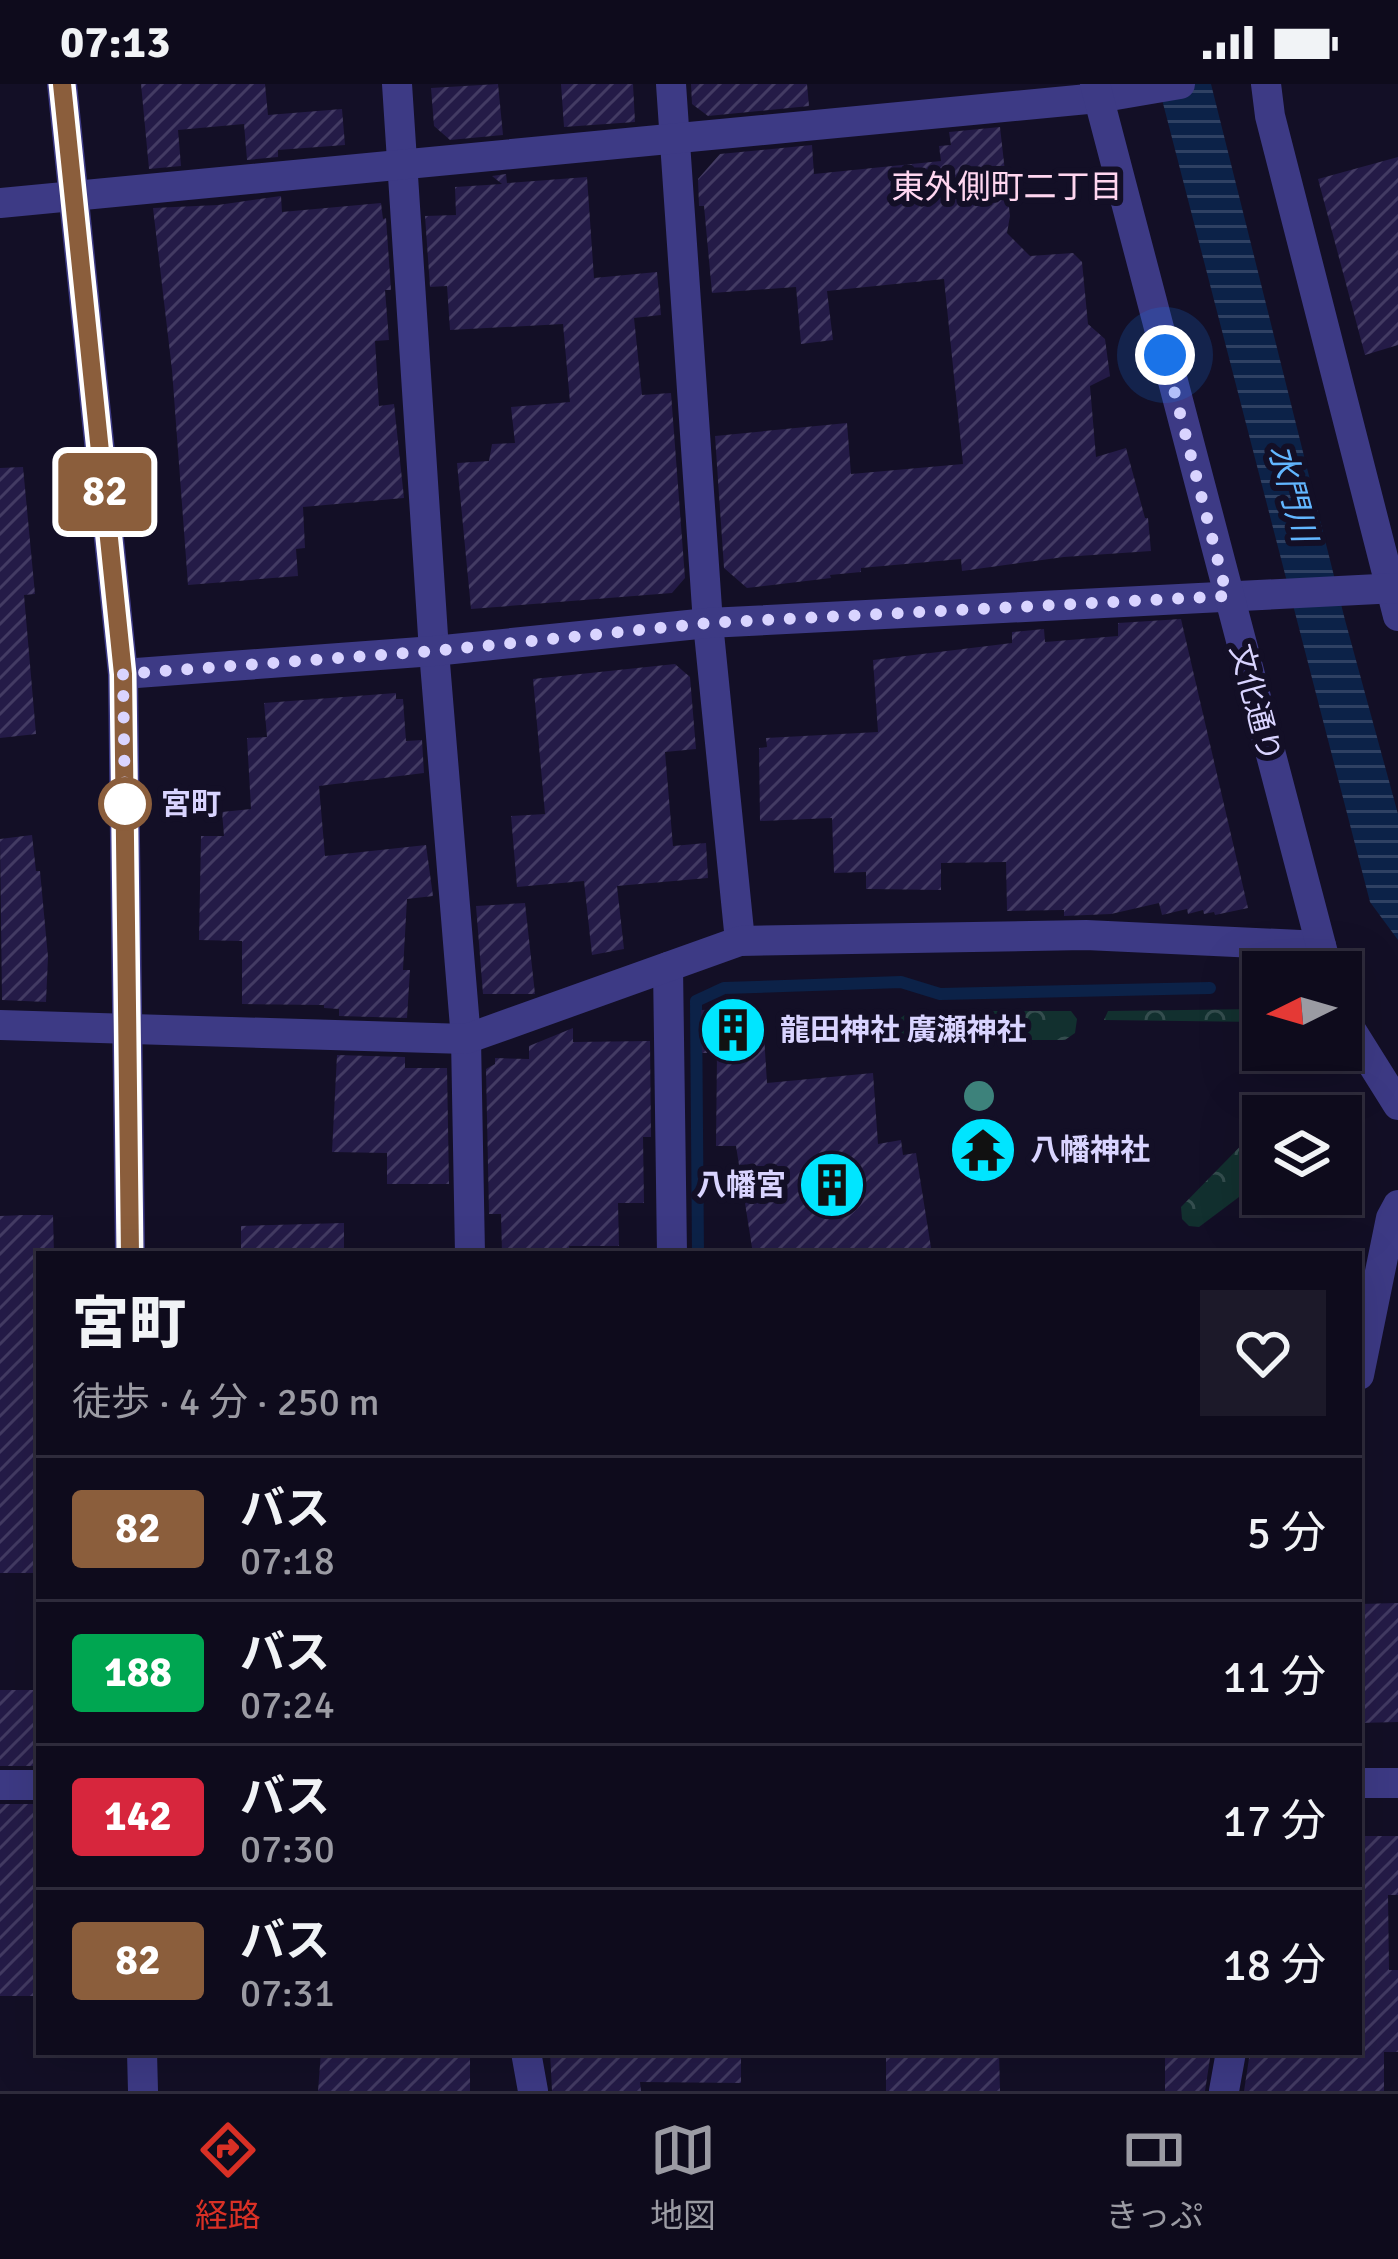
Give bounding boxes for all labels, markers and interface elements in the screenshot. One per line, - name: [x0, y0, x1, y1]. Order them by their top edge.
- text: 07:13: [60, 15, 170, 70]
- district label: 東外側町二丁目: [892, 167, 1123, 208]
- your location: [1135, 325, 1195, 385]
- water label: 水門川: [1259, 440, 1325, 549]
- line badge: 82: [51, 453, 159, 531]
- text: 82: [82, 466, 128, 517]
- street label: 文化通り: [1222, 640, 1288, 766]
- marker: 宮町: [100, 779, 150, 829]
- place label: 宮町: [161, 786, 221, 823]
- north arrow: [1242, 951, 1362, 1071]
- map controls: [1242, 951, 1362, 1215]
- building icon: 龍田神社 廣瀬神社: [698, 995, 768, 1065]
- place label: 龍田神社 廣瀬神社: [780, 1012, 1027, 1049]
- button: layers: [1242, 1095, 1362, 1215]
- temple icon: 八幡神社: [948, 1115, 1018, 1185]
- place label: 八幡神社: [1030, 1132, 1150, 1169]
- building icon: 八幡宮: [797, 1150, 867, 1220]
- place label: 八幡宮: [696, 1167, 786, 1204]
- text: 宮町: [72, 1289, 186, 1360]
- button: heart: [1200, 1290, 1326, 1416]
- text: 徒歩 · 4 分 · 250 m: [72, 1378, 380, 1426]
- text: バス: [240, 1482, 330, 1537]
- text: 82: [115, 1503, 161, 1554]
- text: 5 分: [1247, 1506, 1326, 1561]
- text: 07:18: [240, 1537, 335, 1585]
- text: バス: [240, 1626, 330, 1681]
- text: 188: [104, 1647, 172, 1698]
- text: 11 分: [1222, 1650, 1326, 1705]
- text: 07:24: [240, 1681, 335, 1729]
- text: バス: [240, 1770, 330, 1825]
- text: 142: [104, 1791, 172, 1842]
- text: 17 分: [1222, 1794, 1326, 1849]
- text: 07:30: [240, 1825, 335, 1873]
- text: バス: [240, 1914, 330, 1969]
- text: 82: [115, 1935, 161, 1986]
- text: 18 分: [1222, 1938, 1326, 1993]
- text: 07:31: [240, 1969, 335, 2017]
- tab: 経路: [195, 2117, 261, 2237]
- tab: 地図: [650, 2117, 716, 2237]
- tab: きっぷ: [1106, 2117, 1203, 2237]

